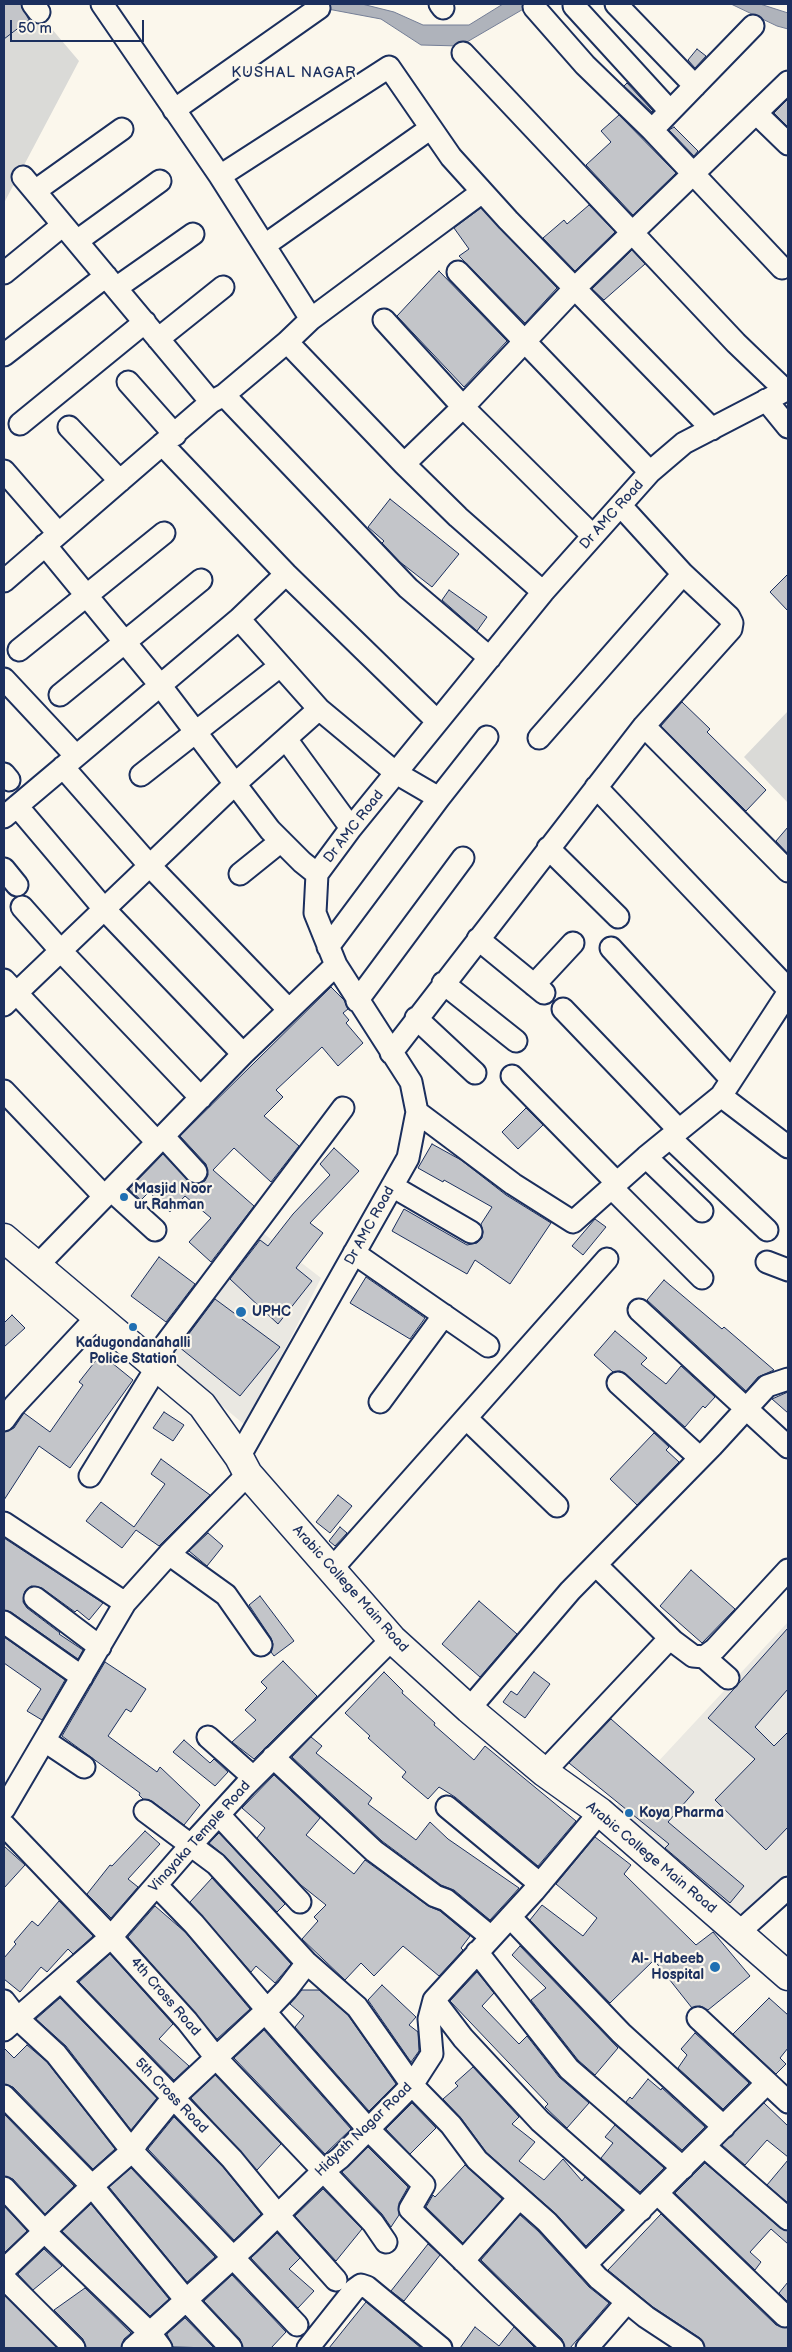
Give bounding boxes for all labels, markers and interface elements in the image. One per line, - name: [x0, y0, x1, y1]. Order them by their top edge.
- scale bar: [12, 10, 146, 42]
- text: 50 m: [18, 19, 52, 38]
- district label: KUSHAL NAGAR: [230, 64, 358, 82]
- street label: Dr AMC Road: [577, 477, 647, 553]
- street label: Dr AMC Road: [321, 787, 387, 867]
- place label: Masjid Noor ur Rahman: [134, 1181, 212, 1214]
- street label: Dr AMC Road: [342, 1184, 398, 1268]
- marker: Masjid Noor ur Rahman: [118, 1191, 130, 1203]
- place label: UPHC: [252, 1304, 291, 1320]
- marker: UPHC: [234, 1305, 248, 1319]
- marker: Kadugondanahalli Police Station: [127, 1321, 139, 1333]
- place label: Kadugondanahalli Police Station: [76, 1335, 190, 1368]
- street label: Arabic College Main Road: [289, 1522, 411, 1656]
- street label: Vinayaka Temple Road: [146, 1778, 254, 1896]
- street label: Arabic College Main Road: [582, 1799, 720, 1917]
- place label: Koya Pharma: [639, 1805, 724, 1821]
- marker: Koya Pharma: [623, 1807, 635, 1819]
- place label: Al- Habeeb Hospital: [631, 1951, 704, 1984]
- street label: 4th Cross Road: [126, 1954, 204, 2040]
- marker: Al- Habeeb Hospital: [708, 1960, 722, 1974]
- street label: 5th Cross Road: [131, 2055, 211, 2137]
- street label: Hidyath Nagar Road: [312, 2079, 416, 2181]

